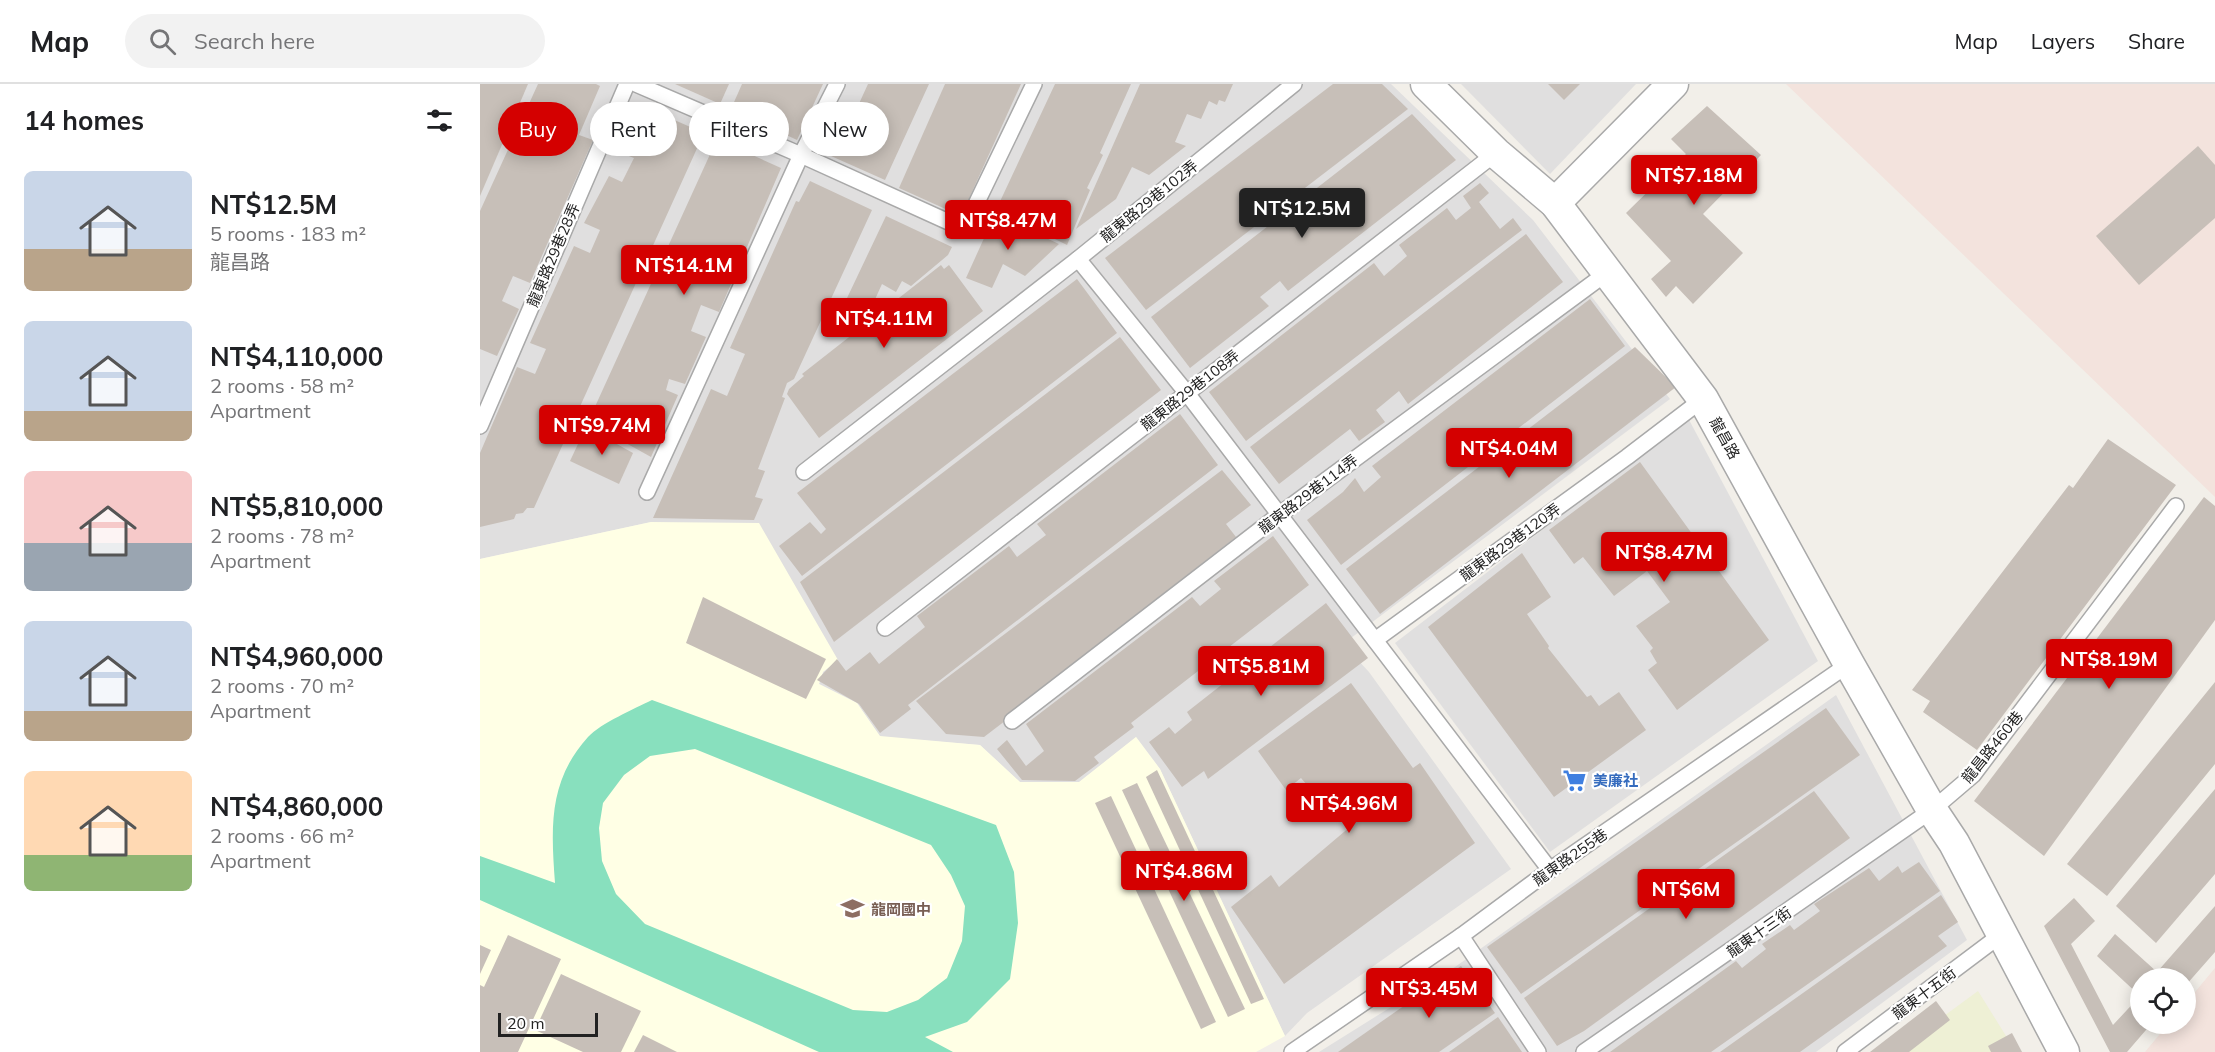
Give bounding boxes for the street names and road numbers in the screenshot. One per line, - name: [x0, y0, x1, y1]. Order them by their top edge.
- street label: 龍東路29巷102弄: [1096, 156, 1202, 246]
- street label: 龍東路29巷28弄: [523, 200, 583, 310]
- street label: 龍東路29巷108弄: [1137, 346, 1243, 434]
- street label: 龍昌路: [1706, 414, 1744, 462]
- street label: 龍東路29巷114弄: [1254, 450, 1362, 538]
- street label: 龍東路29巷120弄: [1456, 499, 1564, 585]
- street label: 龍昌路460巷: [1957, 707, 2027, 787]
- street label: 龍東路255巷: [1529, 824, 1611, 890]
- street label: 龍東十三街: [1723, 903, 1795, 961]
- street label: 龍東十五街: [1888, 963, 1960, 1023]

